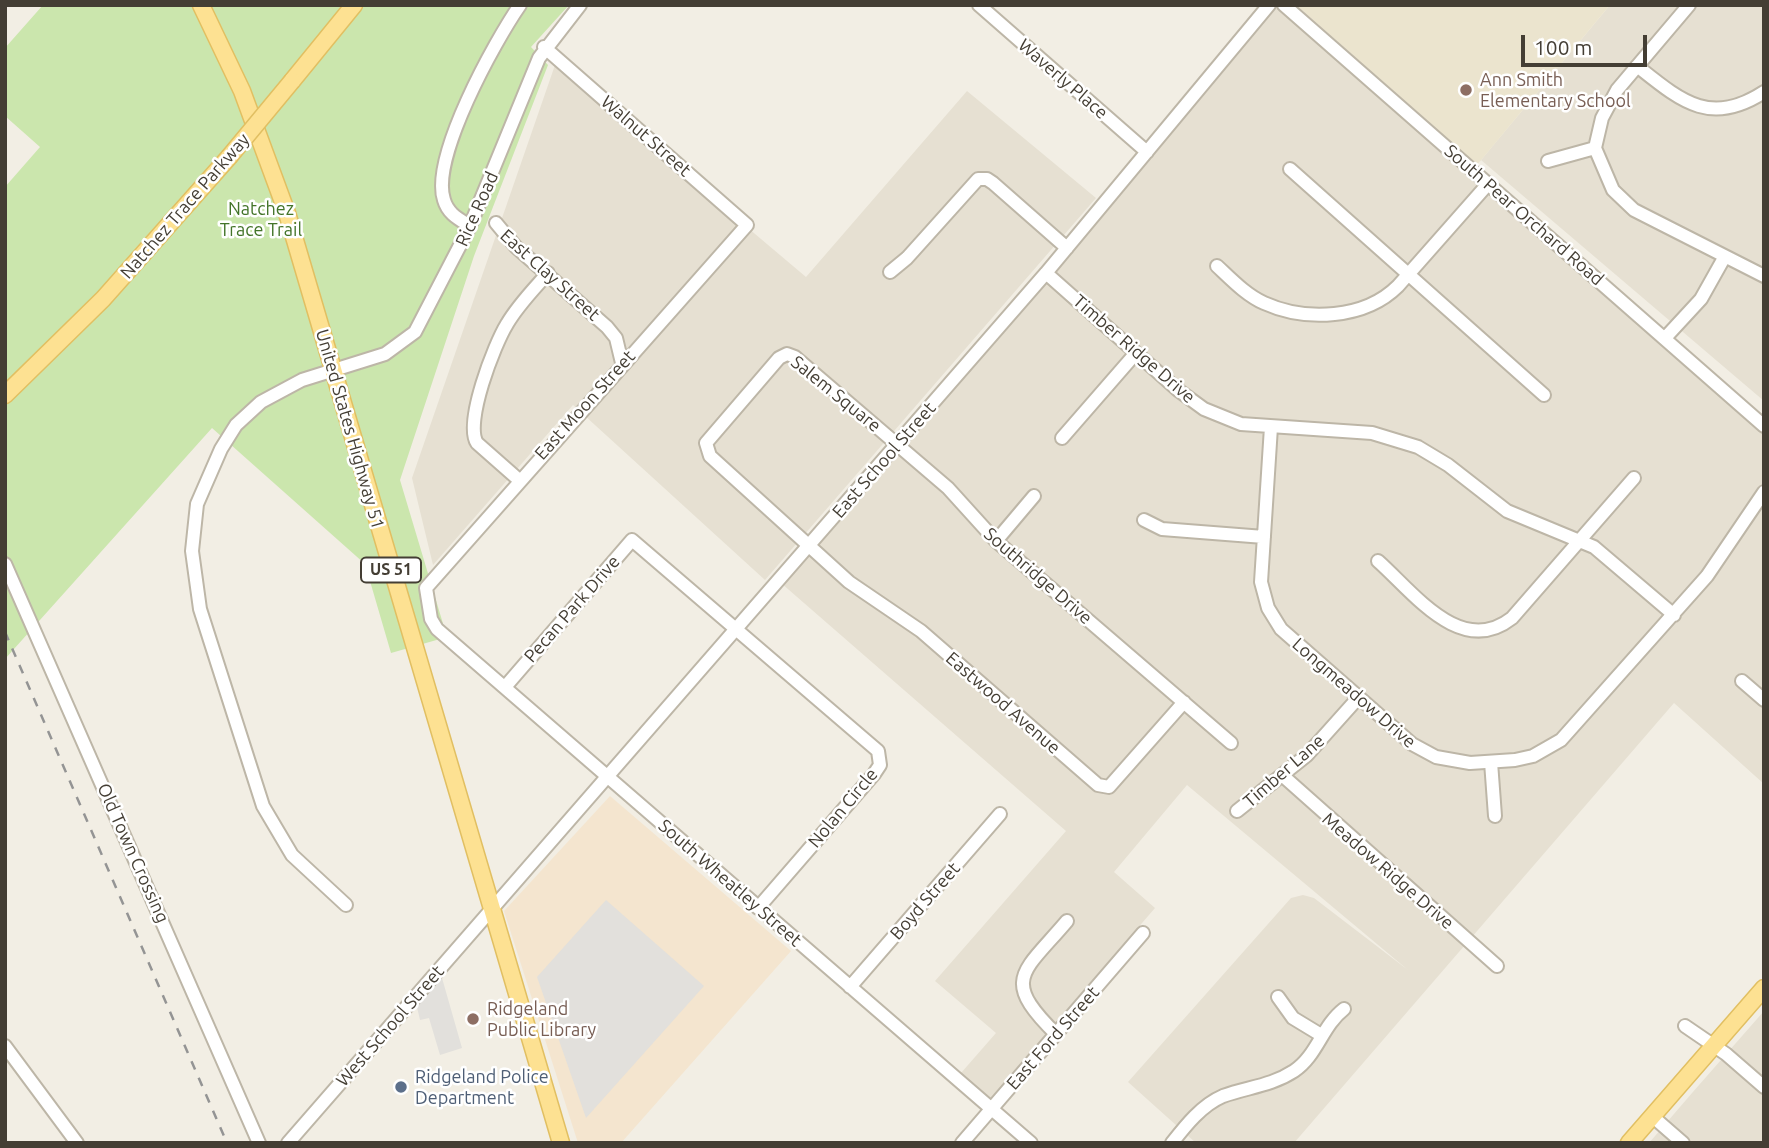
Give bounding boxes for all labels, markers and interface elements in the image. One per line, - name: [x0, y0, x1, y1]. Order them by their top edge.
- scale bar: [1524, 21, 1650, 65]
- street label: Waverly Place: [1014, 34, 1112, 124]
- text: 100 m: [1534, 35, 1592, 59]
- place label: Ann Smith Elementary School: [1480, 69, 1631, 112]
- marker: Ann Smith Elementary School: [1458, 82, 1474, 98]
- street label: Walnut Street: [597, 91, 695, 181]
- street label: Natchez Trace Parkway: [116, 129, 254, 283]
- street label: South Pear Orchard Road: [1440, 140, 1608, 290]
- street label: Rice Road: [451, 168, 503, 250]
- park label: Natchez Trace Trail: [220, 198, 302, 241]
- street label: East Clay Street: [496, 225, 604, 325]
- street label: Timber Ridge Drive: [1068, 290, 1200, 408]
- street label: United States Highway 51: [311, 327, 389, 531]
- street label: East Moon Street: [530, 346, 640, 464]
- street label: Salem Square: [787, 351, 885, 437]
- street label: East School Street: [828, 398, 940, 522]
- street label: Southridge Drive: [979, 523, 1097, 629]
- street label: Pecan Park Drive: [520, 551, 624, 667]
- road number: US 51: [361, 558, 421, 582]
- street label: Longmeadow Drive: [1288, 633, 1420, 753]
- street label: Eastwood Avenue: [941, 647, 1065, 759]
- street label: Timber Lane: [1239, 730, 1329, 812]
- street label: Nolan Circle: [804, 764, 882, 852]
- street label: Old Town Crossing: [93, 780, 173, 926]
- street label: Meadow Ridge Drive: [1318, 808, 1458, 934]
- street label: South Wheatley Street: [654, 815, 806, 951]
- street label: Boyd Street: [886, 858, 964, 944]
- street label: West School Street: [331, 961, 449, 1091]
- street label: East Ford Street: [1002, 982, 1104, 1094]
- place label: Ridgeland Public Library: [487, 998, 596, 1040]
- marker: Ridgeland Public Library: [465, 1011, 481, 1027]
- place label: Ridgeland Police Department: [415, 1066, 549, 1108]
- marker: Ridgeland Police Department: [393, 1079, 409, 1095]

